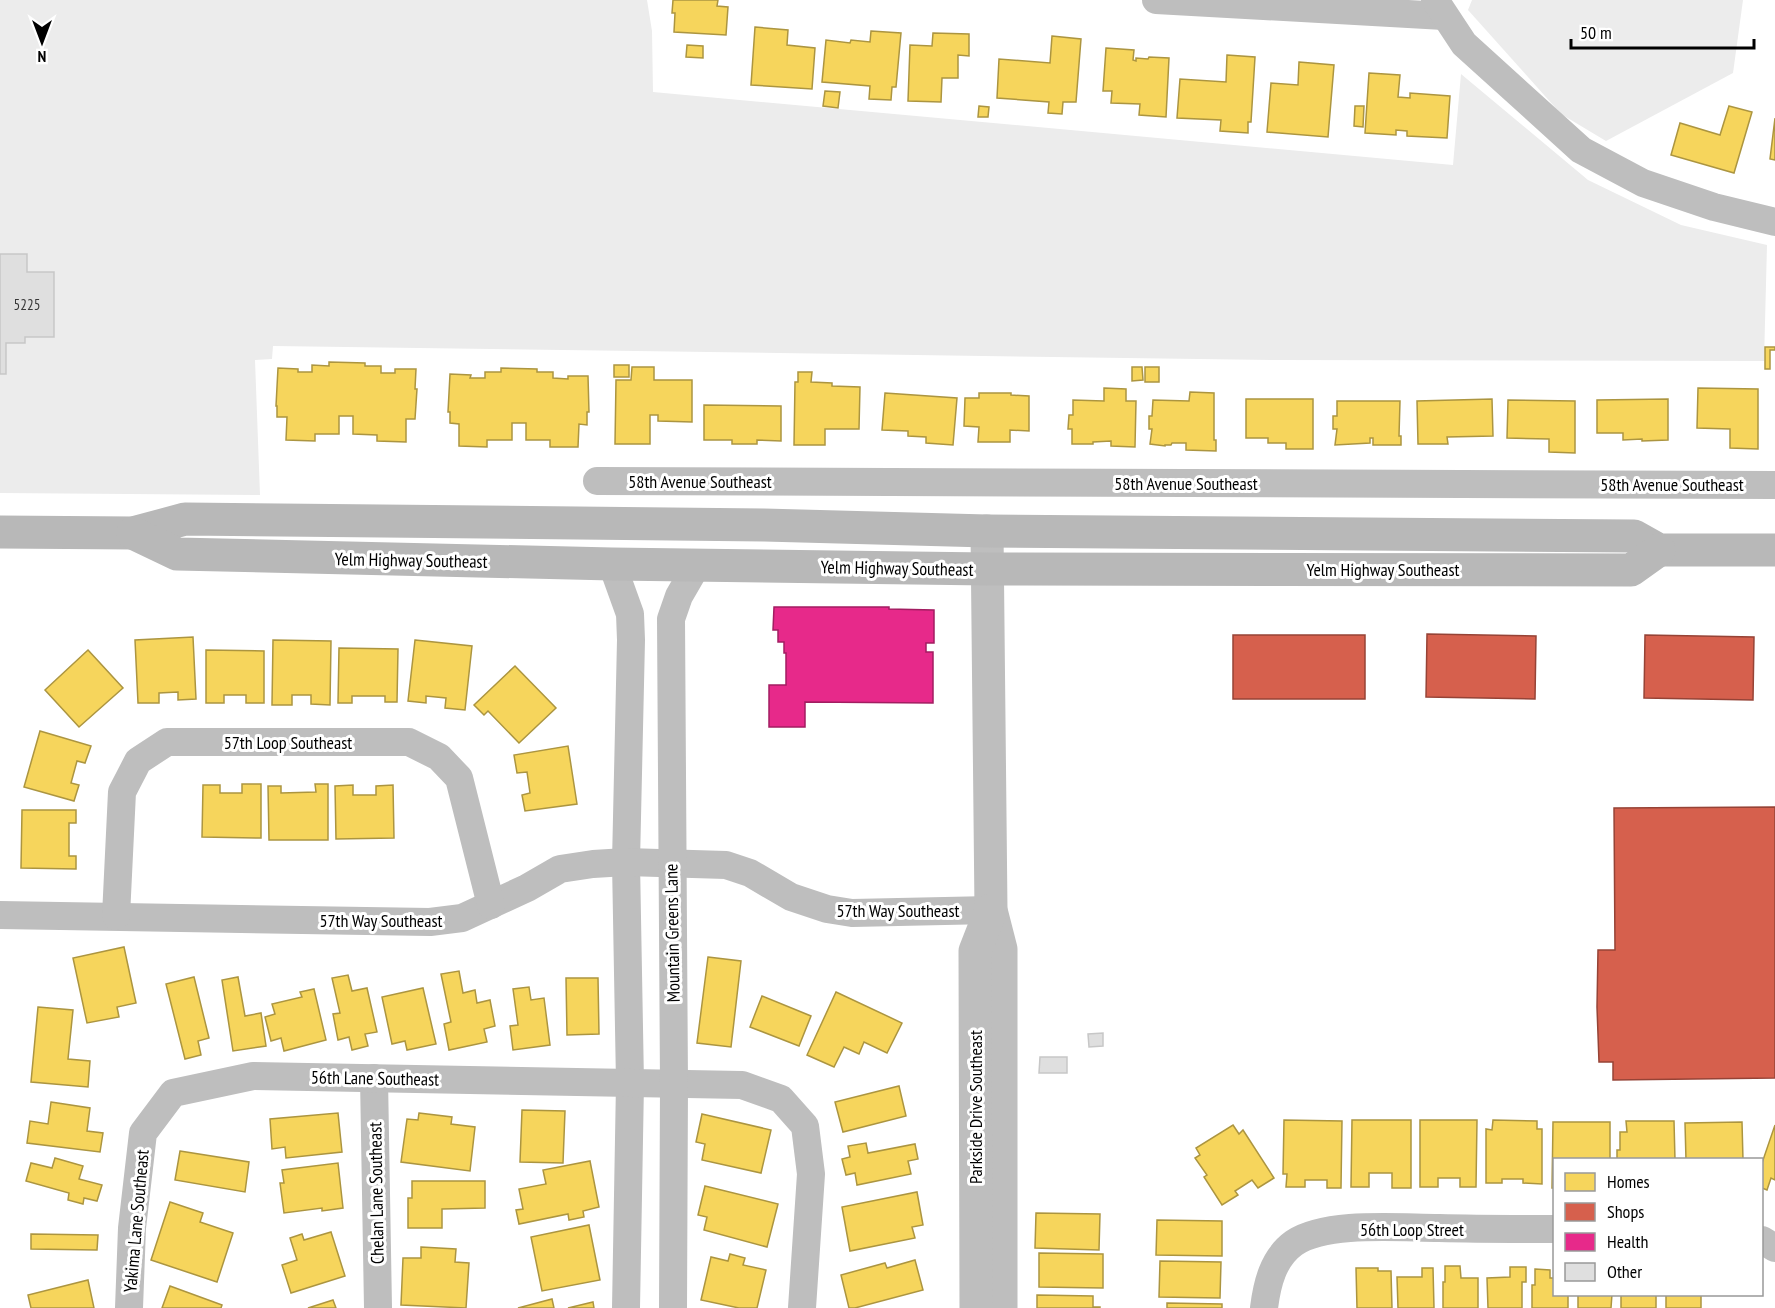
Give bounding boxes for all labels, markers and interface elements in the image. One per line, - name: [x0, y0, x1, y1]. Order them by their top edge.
- north arrow: [12, 12, 72, 72]
- scale bar: [1571, 12, 1754, 50]
- text: 50 m: [1580, 21, 1612, 44]
- text: N: [38, 47, 46, 67]
- house number: 5225: [13, 295, 41, 314]
- street label: 58th Avenue Southeast: [628, 470, 772, 493]
- street label: 58th Avenue Southeast: [1114, 472, 1258, 495]
- street label: 58th Avenue Southeast: [1600, 473, 1744, 496]
- street label: Yelm Highway Southeast: [334, 547, 488, 573]
- street label: Yelm Highway Southeast: [820, 555, 974, 581]
- street label: Yelm Highway Southeast: [1306, 558, 1460, 581]
- street label: 57th Loop Southeast: [224, 731, 352, 754]
- street label: Mountain Greens Lane: [659, 863, 685, 1003]
- street label: 57th Way Southeast: [836, 899, 960, 922]
- street label: 57th Way Southeast: [319, 909, 443, 932]
- street label: Parkside Drive Southeast: [964, 1030, 987, 1184]
- street label: 56th Lane Southeast: [311, 1065, 439, 1091]
- street label: Chelan Lane Southeast: [363, 1122, 389, 1264]
- street label: Yakima Lane Southeast: [118, 1149, 154, 1293]
- legend: [1553, 1158, 1763, 1296]
- text: Homes: [1607, 1170, 1650, 1193]
- text: Shops: [1607, 1200, 1644, 1223]
- street label: 56th Loop Street: [1360, 1218, 1464, 1241]
- text: Health: [1607, 1230, 1648, 1253]
- text: Other: [1607, 1260, 1642, 1283]

